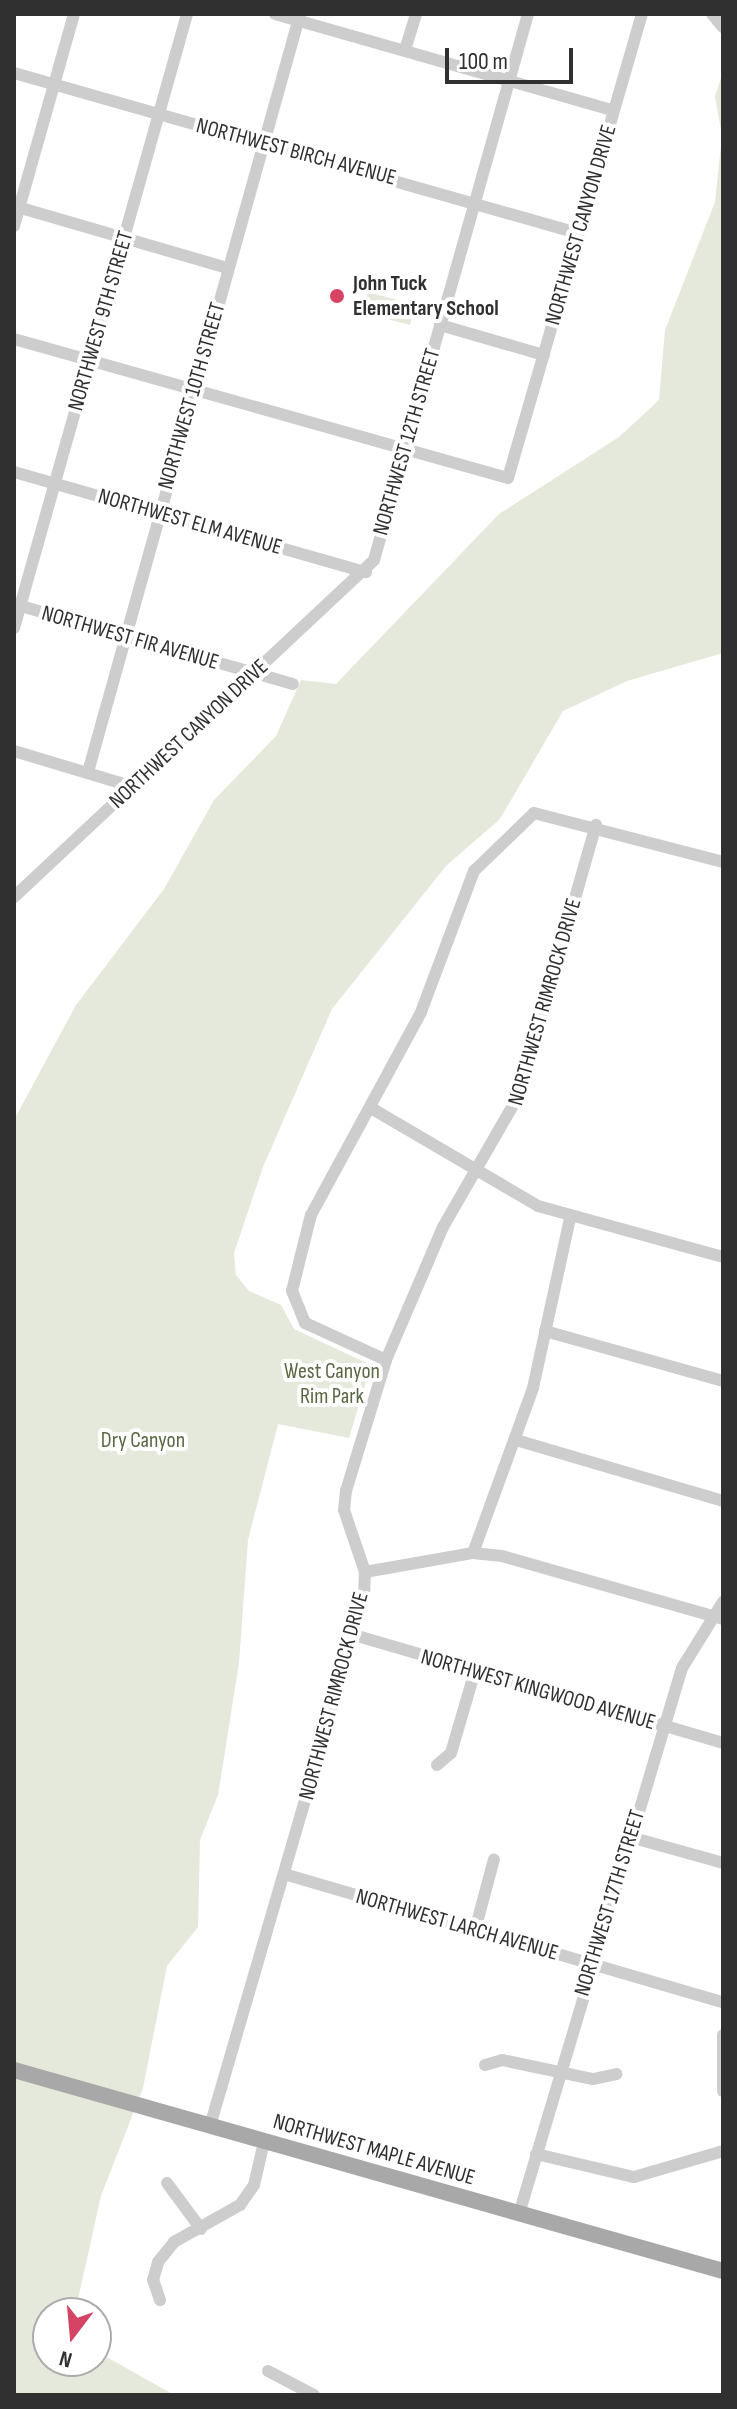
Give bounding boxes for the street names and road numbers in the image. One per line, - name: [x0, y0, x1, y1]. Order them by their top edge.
- street label: NORTHWEST BIRCH AVENUE: [193, 113, 399, 191]
- street label: NORTHWEST CANYON DRIVE: [540, 122, 622, 328]
- street label: NORTHWEST 9TH STREET: [63, 228, 139, 414]
- street label: NORTHWEST 10TH STREET: [153, 300, 231, 492]
- street label: NORTHWEST 12TH STREET: [368, 346, 446, 538]
- street label: NORTHWEST ELM AVENUE: [95, 483, 285, 561]
- street label: NORTHWEST FIR AVENUE: [39, 600, 221, 676]
- street label: NORTHWEST CANYON DRIVE: [104, 654, 274, 814]
- street label: NORTHWEST RIMROCK DRIVE: [503, 895, 587, 1109]
- street label: NORTHWEST RIMROCK DRIVE: [294, 1589, 374, 1803]
- street label: NORTHWEST KINGWOOD AVENUE: [418, 1644, 658, 1736]
- street label: NORTHWEST 17TH STREET: [569, 1807, 651, 1999]
- street label: NORTHWEST LARCH AVENUE: [353, 1883, 561, 1967]
- street label: NORTHWEST MAPLE AVENUE: [270, 2109, 478, 2191]

